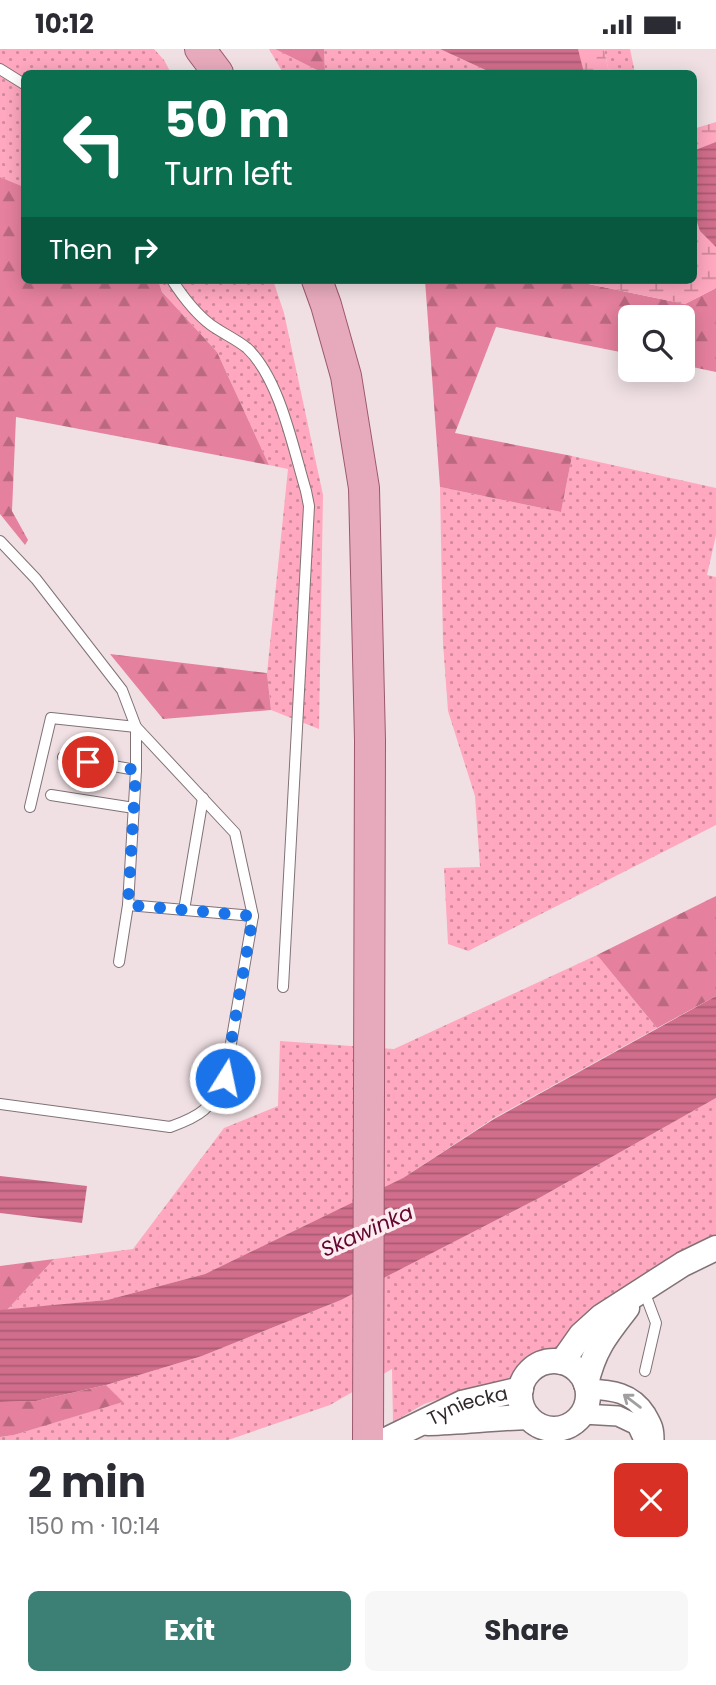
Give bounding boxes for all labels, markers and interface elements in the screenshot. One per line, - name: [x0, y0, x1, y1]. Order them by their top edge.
- text: 10:12: [35, 6, 94, 42]
- text: 50 m: [164, 86, 290, 154]
- icon: left: [49, 98, 140, 189]
- text: Turn left: [164, 151, 293, 196]
- icon: right: [126, 231, 164, 269]
- text: Then: [49, 232, 112, 268]
- map controls: [618, 305, 695, 382]
- button: search: [618, 305, 695, 382]
- pin: [58, 732, 118, 792]
- icon: arrive: [69, 743, 107, 781]
- position arrow: [188, 1041, 262, 1115]
- water label: Skawinka: [316, 1197, 417, 1264]
- street label: Tyniecka: [423, 1380, 510, 1432]
- one-way arrow: [623, 1394, 642, 1409]
- text: 2 min: [28, 1453, 146, 1512]
- button: close: [614, 1463, 688, 1537]
- text: 150 m · 10:14: [28, 1510, 160, 1542]
- button: Exit: [28, 1591, 351, 1671]
- button: Share: [365, 1591, 688, 1671]

